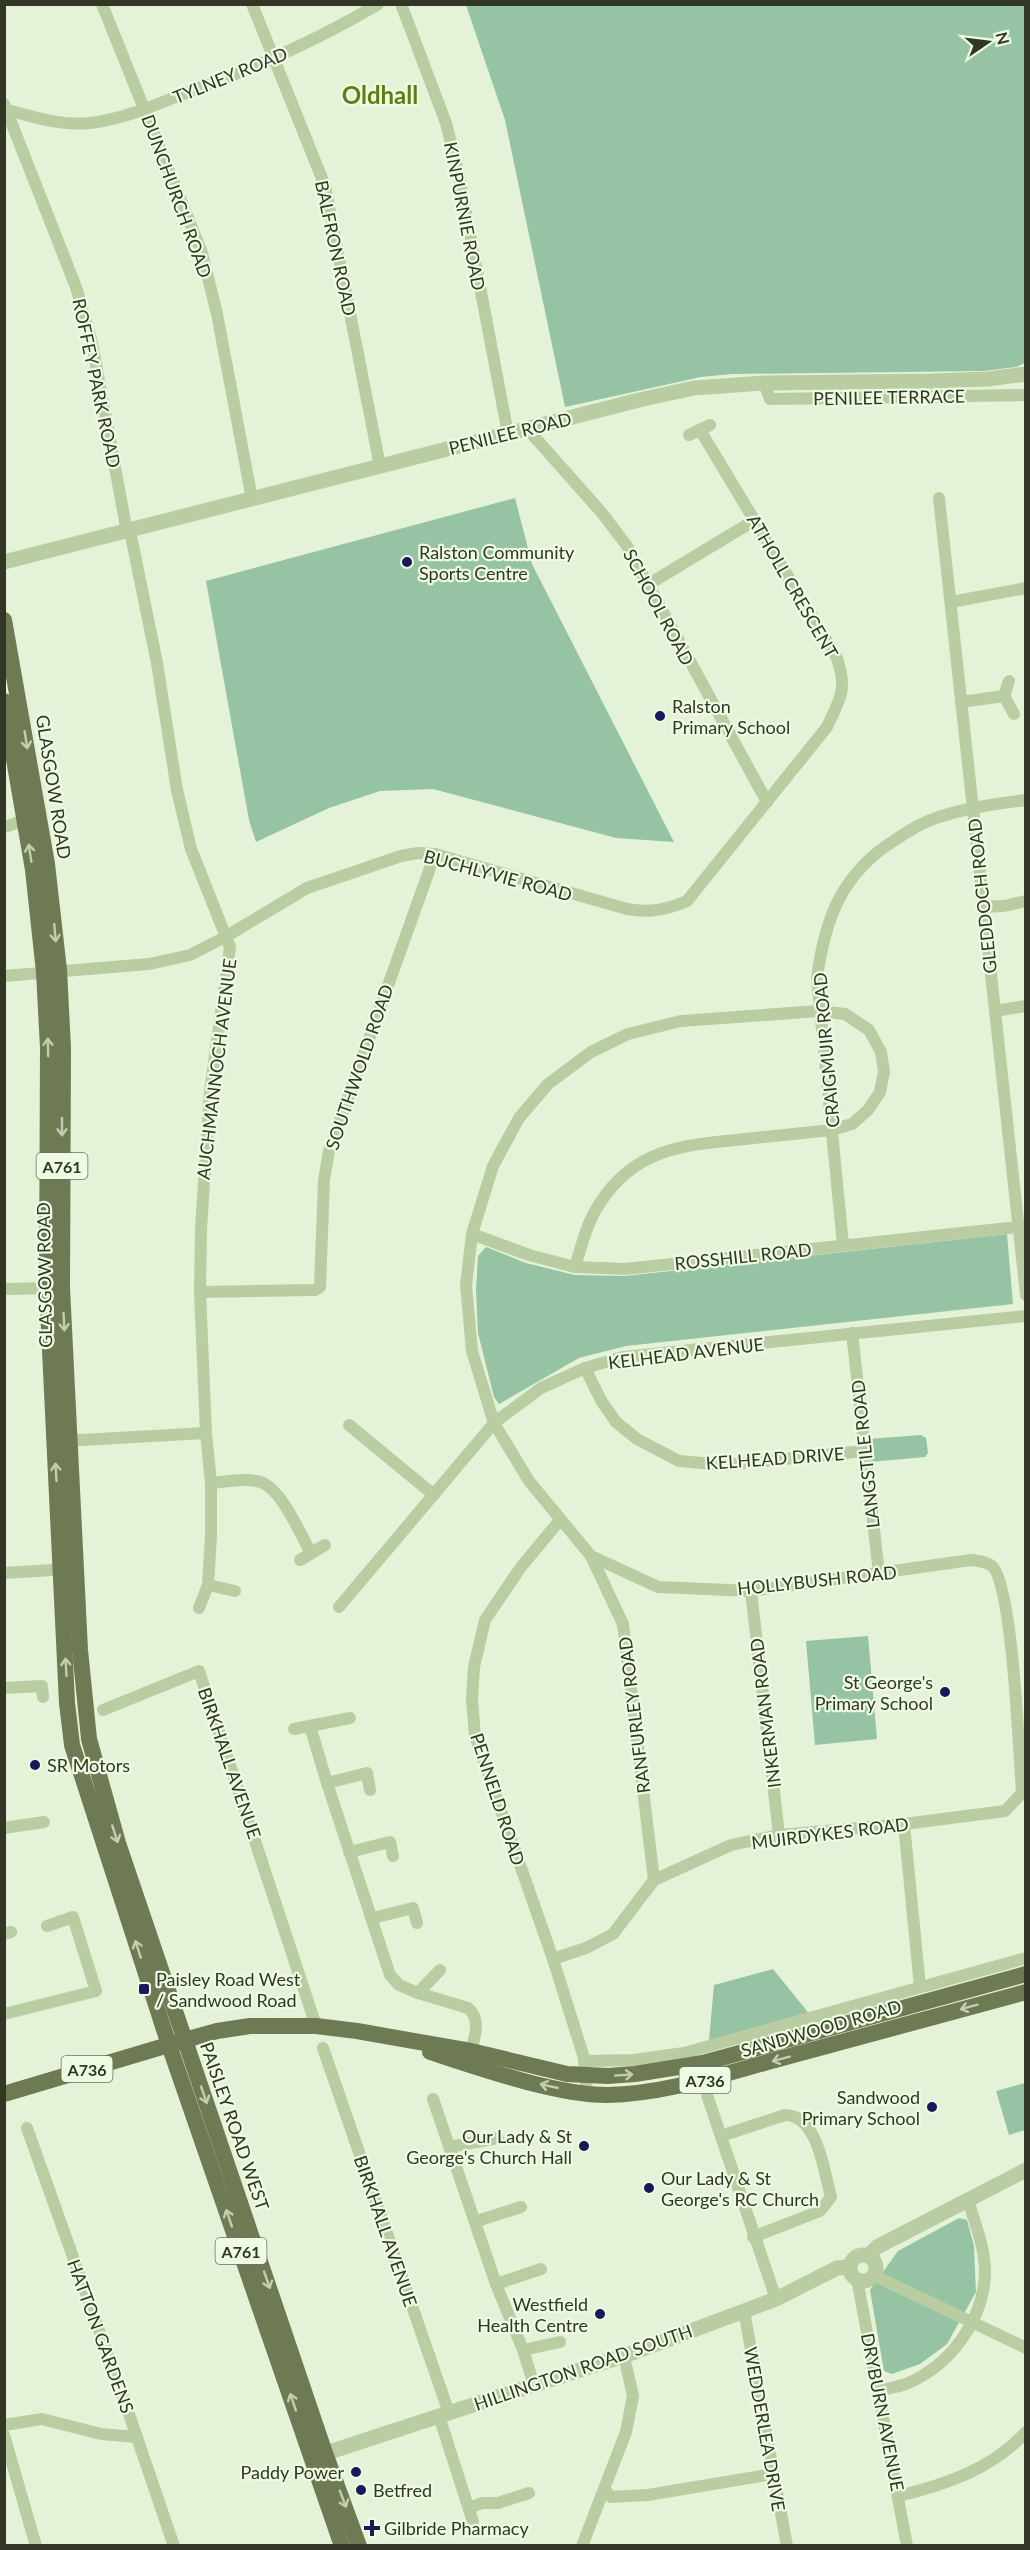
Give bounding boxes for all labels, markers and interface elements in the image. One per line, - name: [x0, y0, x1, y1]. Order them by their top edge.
- north arrow: [958, 12, 1018, 72]
- text: N: [992, 30, 1014, 47]
- street label: TYLNEY ROAD: [170, 42, 290, 108]
- district label: Oldhall: [342, 80, 418, 109]
- street label: DUNCHURCH ROAD: [137, 111, 217, 281]
- street label: KINPURNIE ROAD: [440, 140, 490, 292]
- street label: BALFRON ROAD: [311, 178, 361, 318]
- street label: ROFFEY PARK ROAD: [68, 296, 126, 470]
- street label: PENILEE TERRACE: [813, 385, 965, 409]
- street label: PENILEE ROAD: [446, 407, 574, 459]
- street label: ATHOLL CRESCENT: [743, 510, 843, 662]
- place label: Ralston Community Sports Centre: [419, 541, 575, 584]
- street label: SCHOOL ROAD: [619, 545, 699, 669]
- marker: Ralston Community Sports Centre: [400, 555, 414, 569]
- place label: Ralston Primary School: [672, 695, 790, 738]
- marker: Ralston Primary School: [653, 709, 667, 723]
- street label: GLASGOW ROAD: [32, 713, 76, 861]
- one-way arrow: [21, 729, 32, 749]
- street label: GLEDDOCH ROAD: [963, 817, 1001, 975]
- one-way arrow: [25, 843, 36, 863]
- street label: BUCHLYVIE ROAD: [421, 845, 575, 905]
- one-way arrow: [50, 922, 61, 942]
- street label: AUCHMANNOCH AVENUE: [192, 957, 240, 1181]
- street label: CRAIGMUIR ROAD: [808, 972, 844, 1128]
- street label: SOUTHWOLD ROAD: [320, 981, 398, 1153]
- one-way arrow: [42, 1037, 53, 1057]
- one-way arrow: [56, 1117, 68, 1137]
- road number: A761: [36, 1153, 88, 1179]
- street label: GLASGOW ROAD: [32, 1202, 56, 1348]
- street label: ROSSHILL ROAD: [673, 1238, 813, 1274]
- one-way arrow: [58, 1312, 69, 1332]
- street label: KELHEAD AVENUE: [607, 1333, 765, 1373]
- street label: LANGSTILE ROAD: [846, 1379, 884, 1529]
- street label: KELHEAD DRIVE: [705, 1442, 845, 1474]
- one-way arrow: [51, 1463, 62, 1483]
- street label: HOLLYBUSH ROAD: [736, 1561, 898, 1599]
- street label: RANFURLEY ROAD: [613, 1635, 655, 1795]
- street label: INKERMAN ROAD: [745, 1637, 785, 1789]
- one-way arrow: [60, 1658, 71, 1678]
- place label: St George's Primary School: [815, 1671, 933, 1714]
- street label: BIRKHALL AVENUE: [194, 1684, 266, 1842]
- marker: St George's Primary School: [938, 1685, 952, 1699]
- street label: PENNELD ROAD: [466, 1730, 530, 1868]
- place label: SR Motors: [47, 1754, 130, 1776]
- marker: SR Motors: [28, 1758, 42, 1772]
- street label: MUIRDYKES ROAD: [750, 1812, 910, 1854]
- one-way arrow: [111, 1824, 122, 1843]
- one-way arrow: [131, 1940, 142, 1959]
- place label: Paisley Road West / Sandwood Road: [156, 1968, 301, 2011]
- marker: Paisley Road West / Sandwood Road: [137, 1982, 151, 1996]
- street label: SANDWOOD ROAD: [738, 1995, 904, 2061]
- one-way arrow: [960, 2002, 979, 2014]
- street label: PAISLEY ROAD WEST: [196, 2039, 274, 2213]
- one-way arrow: [772, 2054, 791, 2065]
- road number: A736: [62, 2056, 112, 2082]
- road number: A736: [680, 2067, 730, 2093]
- one-way arrow: [614, 2069, 634, 2080]
- one-way arrow: [540, 2079, 559, 2091]
- one-way arrow: [199, 2085, 210, 2104]
- place label: Sandwood Primary School: [802, 2086, 920, 2129]
- marker: Sandwood Primary School: [925, 2100, 939, 2114]
- place label: Our Lady & St George's Church Hall: [406, 2125, 573, 2168]
- marker: Our Lady & St George's Church Hall: [577, 2139, 591, 2153]
- street label: BIRKHALL AVENUE: [350, 2152, 422, 2310]
- place label: Our Lady & St George's RC Church: [661, 2167, 819, 2210]
- marker: Our Lady & St George's RC Church: [642, 2181, 656, 2195]
- one-way arrow: [223, 2209, 234, 2228]
- road number: A761: [216, 2238, 266, 2264]
- street label: HATTON GARDENS: [63, 2256, 139, 2416]
- one-way arrow: [262, 2270, 273, 2289]
- place label: Westfield Health Centre: [477, 2293, 588, 2336]
- marker: Westfield Health Centre: [593, 2307, 607, 2321]
- street label: HILLINGTON ROAD SOUTH: [471, 2319, 695, 2415]
- street label: DRYBURN AVENUE: [857, 2331, 909, 2493]
- street label: WEDDERLEA DRIVE: [740, 2345, 790, 2513]
- one-way arrow: [286, 2393, 297, 2412]
- place label: Paddy Power: [240, 2461, 344, 2483]
- marker: Paddy Power: [349, 2465, 363, 2479]
- place label: Betfred: [373, 2479, 432, 2501]
- marker: Betfred: [354, 2483, 368, 2497]
- one-way arrow: [338, 2489, 349, 2508]
- place label: Gilbride Pharmacy: [384, 2517, 529, 2539]
- marker: Gilbride Pharmacy: [365, 2521, 379, 2535]

